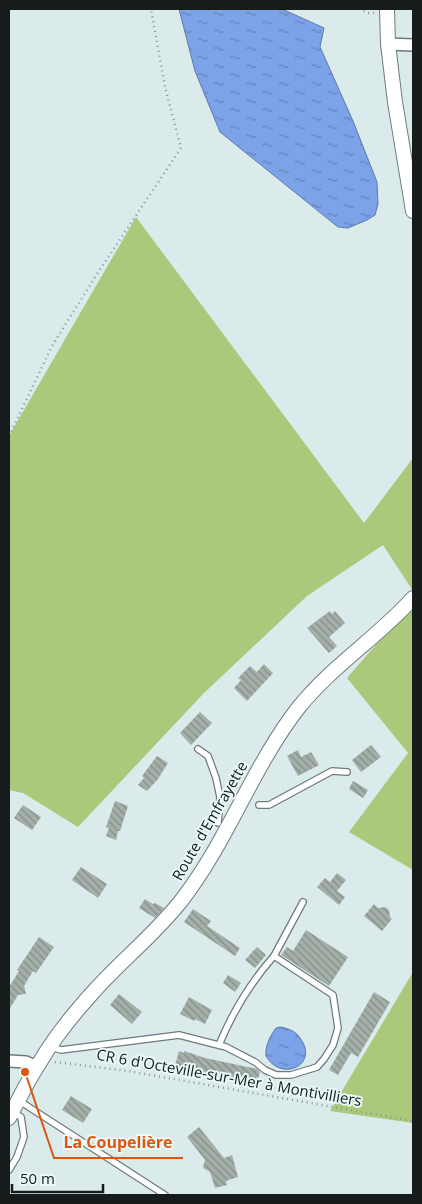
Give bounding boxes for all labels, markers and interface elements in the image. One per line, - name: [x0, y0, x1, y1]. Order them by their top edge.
- street label: Route d'Emfrayette: [167, 757, 251, 884]
- street label: CR 6 d'Octeville-sur-Mer à Montivilliers: [95, 1044, 363, 1110]
- callout: La Coupelière: [54, 1127, 183, 1158]
- text: La Coupelière: [64, 1131, 173, 1153]
- scale bar: [12, 1162, 104, 1194]
- text: 50 m: [20, 1168, 55, 1188]

